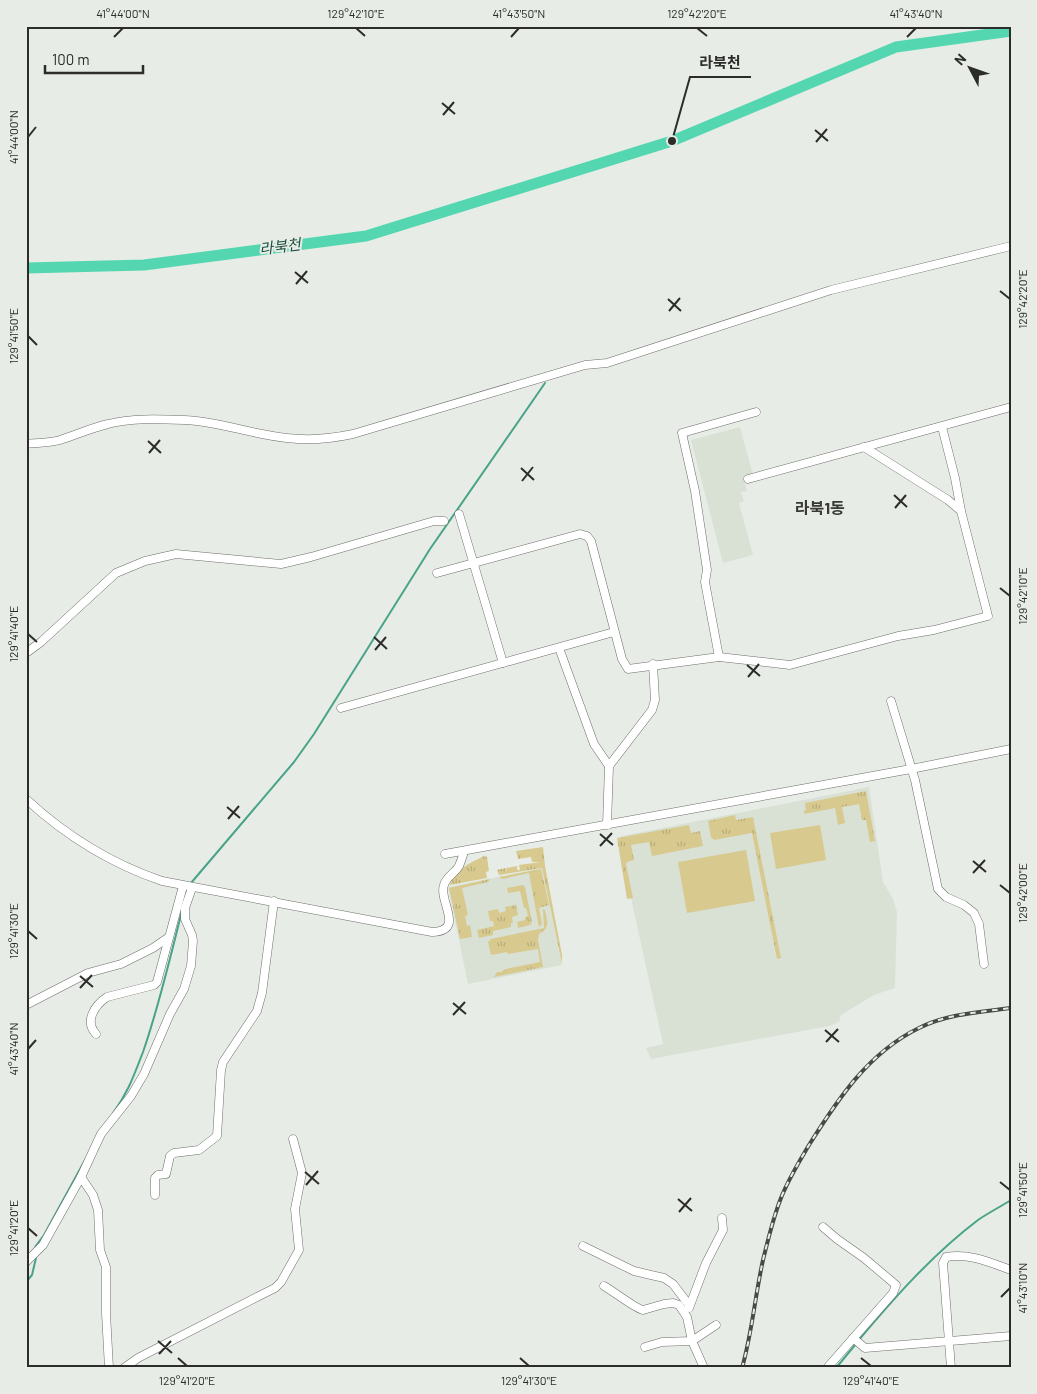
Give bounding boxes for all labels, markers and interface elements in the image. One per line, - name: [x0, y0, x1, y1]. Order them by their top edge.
- text: 41°44'00"N: [96, 6, 150, 20]
- text: 129°42'10"E: [327, 6, 385, 20]
- text: 41°43'50"N: [493, 6, 545, 20]
- text: 129°42'20"E: [667, 6, 727, 20]
- text: 41°43'40"N: [889, 6, 943, 20]
- scale bar: [45, 42, 142, 74]
- north arrow: [944, 42, 994, 92]
- callout: 라북천: [690, 47, 751, 77]
- text: 100 m: [52, 50, 90, 68]
- text: N: [950, 50, 969, 68]
- text: 라북천: [699, 53, 741, 71]
- text: 41°44'00"N: [6, 110, 20, 164]
- water label: 라북천: [258, 234, 304, 257]
- text: 129°42'20"E: [1015, 269, 1029, 329]
- text: 129°41'50"E: [6, 308, 20, 364]
- district label: 라북1동: [795, 498, 845, 517]
- text: 129°42'10"E: [1015, 567, 1029, 625]
- text: 129°41'40"E: [6, 606, 20, 662]
- text: 129°42'00"E: [1015, 863, 1029, 923]
- text: 129°41'30"E: [6, 903, 20, 959]
- text: 41°43'40"N: [6, 1022, 20, 1076]
- text: 129°41'50"E: [1015, 1162, 1029, 1218]
- text: 129°41'20"E: [6, 1200, 20, 1256]
- text: 41°43'10"N: [1015, 1263, 1029, 1313]
- text: 129°41'20"E: [159, 1373, 215, 1387]
- text: 129°41'30"E: [501, 1373, 557, 1387]
- text: 129°41'40"E: [843, 1373, 899, 1387]

